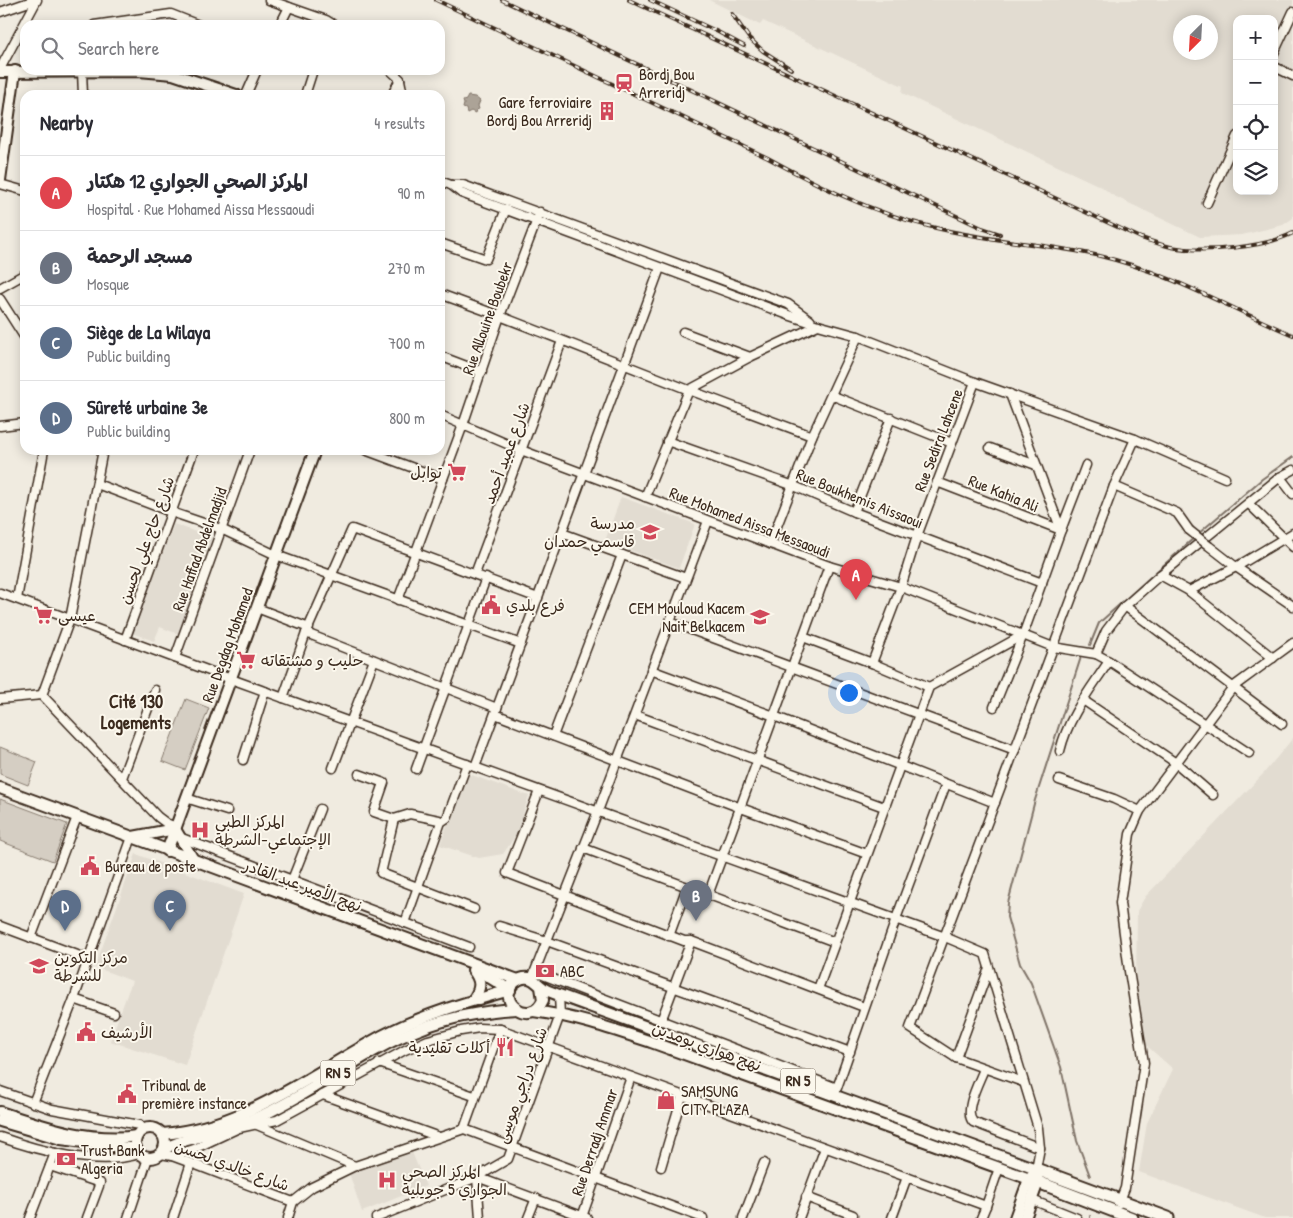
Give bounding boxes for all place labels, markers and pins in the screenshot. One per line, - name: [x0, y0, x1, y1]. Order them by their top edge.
- place label: Bordj Bou Arreridj: [639, 63, 695, 103]
- station icon: Bordj Bou Arreridj: [613, 72, 635, 94]
- place label: Gare ferroviaire Bordj Bou Arreridj: [487, 91, 593, 131]
- building icon: Gare ferroviaire Bordj Bou Arreridj: [596, 100, 618, 122]
- place label: توابل: [410, 461, 442, 483]
- supermarket icon: توابل: [446, 461, 468, 483]
- place label: مدرسة قاسمي حمدان: [544, 512, 635, 556]
- school or university icon: مدرسة قاسمي حمدان: [639, 521, 661, 543]
- pin: A: [840, 559, 872, 600]
- public building icon: فرع بلدي: [480, 594, 502, 616]
- place label: فرع بلدي: [506, 594, 565, 617]
- place label: CEM Mouloud Kacem Nait Belkacem: [628, 597, 745, 637]
- supermarket icon: عيسى: [32, 604, 54, 626]
- place label: عيسى: [58, 604, 96, 626]
- school or university icon: CEM Mouloud Kacem Nait Belkacem: [749, 606, 771, 628]
- supermarket icon: حليب و مشتقاته: [235, 649, 257, 671]
- place label: حليب و مشتقاته: [261, 649, 364, 671]
- place label: المركز الطبي الإجتماعي-الشرطة: [215, 810, 331, 854]
- hospital icon: المركز الطبي الإجتماعي-الشرطة: [189, 819, 211, 841]
- public building icon: Bureau de poste: [79, 855, 101, 877]
- place label: Bureau de poste: [105, 855, 197, 877]
- pin: B: [680, 880, 712, 921]
- pin: D: [49, 890, 81, 931]
- pin: C: [154, 890, 186, 931]
- place label: مركز التكوين للشرطة: [54, 946, 128, 986]
- school or university icon: مركز التكوين للشرطة: [28, 955, 50, 977]
- bank icon: ABC: [534, 960, 556, 982]
- place label: ABC: [560, 960, 585, 982]
- public building icon: الأرشيف: [75, 1021, 97, 1043]
- place label: الأرشيف: [101, 1021, 153, 1043]
- place label: أكلات تقليدية: [409, 1036, 490, 1058]
- restaurant icon: أكلات تقليدية: [494, 1036, 516, 1058]
- place label: Tribunal de première instance: [142, 1074, 248, 1114]
- place label: SAMSUNG CITY PLAZA: [681, 1080, 749, 1120]
- public building icon: Tribunal de première instance: [116, 1083, 138, 1105]
- shop icon: SAMSUNG CITY PLAZA: [655, 1089, 677, 1111]
- place label: Trust Bank Algeria: [81, 1139, 145, 1179]
- bank icon: Trust Bank Algeria: [55, 1148, 77, 1170]
- place label: المركز الصحي الجواري 5 جويلية: [402, 1160, 507, 1201]
- hospital icon: المركز الصحي الجواري 5 جويلية: [376, 1169, 398, 1191]

